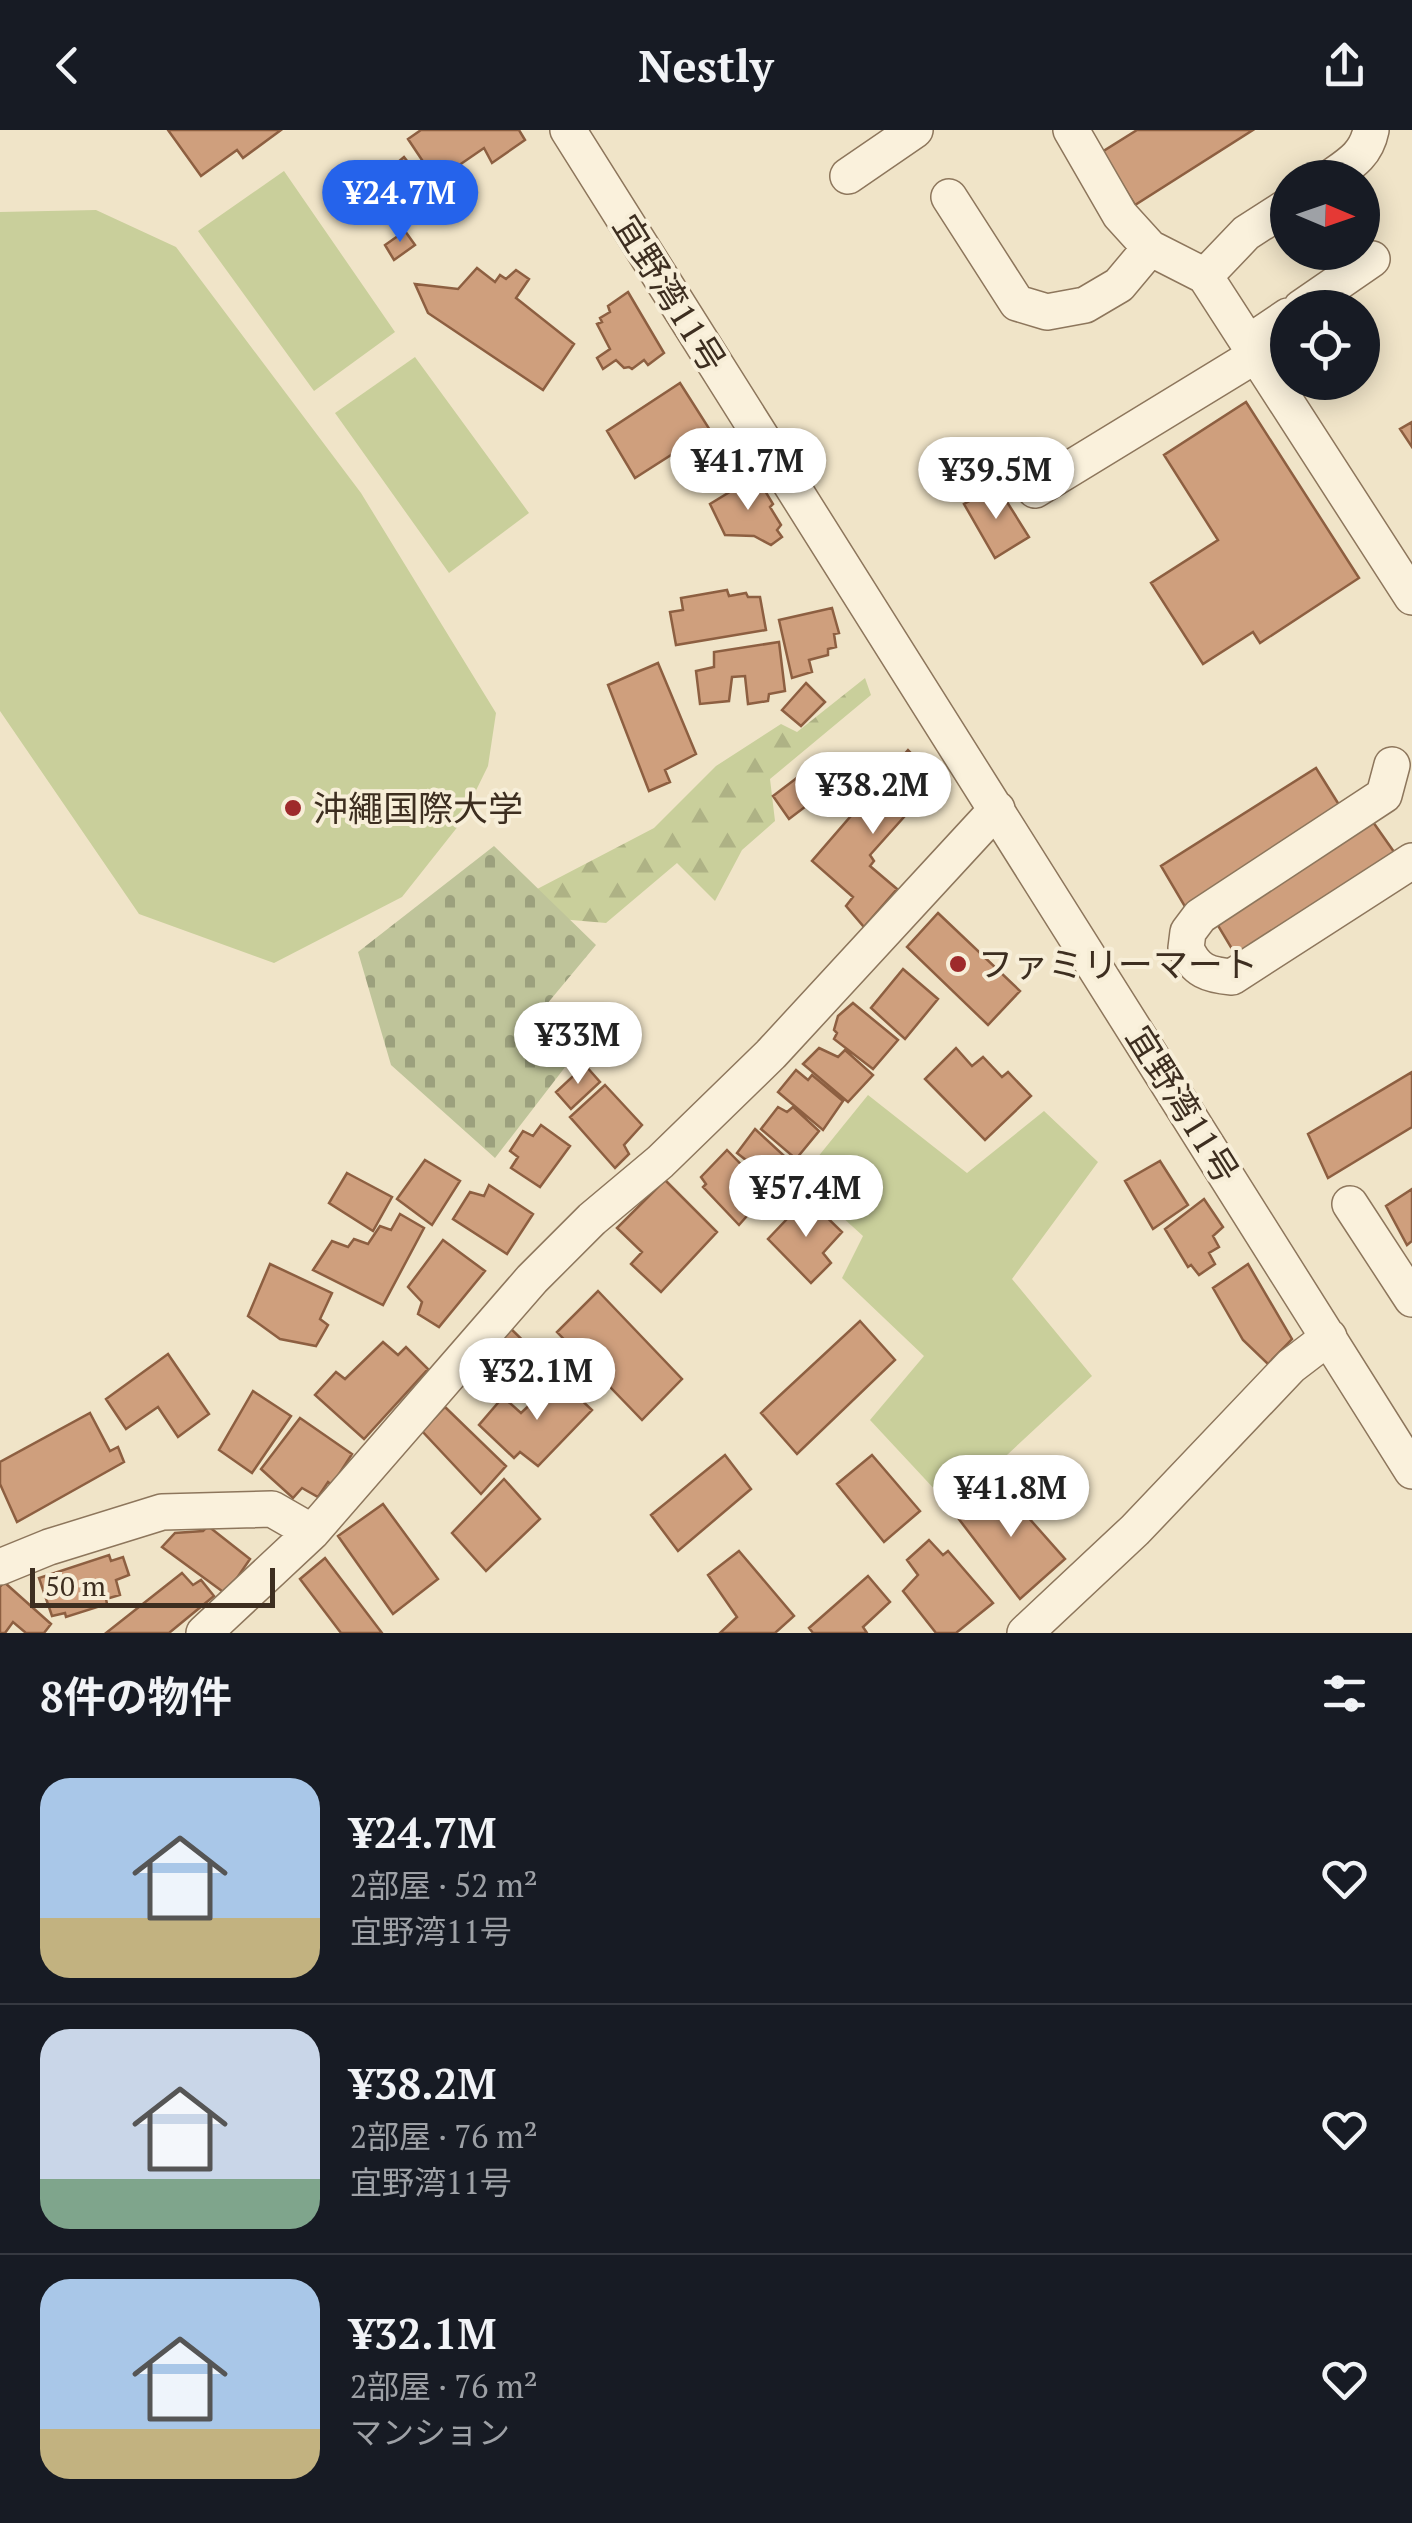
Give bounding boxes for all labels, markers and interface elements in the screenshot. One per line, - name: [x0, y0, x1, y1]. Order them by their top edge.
- text: Nestly: [638, 35, 774, 95]
- icon: back: [40, 38, 95, 93]
- icon: share: [1317, 38, 1372, 93]
- pin: ¥24.7M: [319, 160, 481, 245]
- north arrow: [1270, 160, 1380, 270]
- map controls: [1270, 160, 1380, 400]
- text: ¥24.7M: [344, 171, 456, 213]
- street label: 宜野湾11号: [604, 206, 736, 380]
- button: locate: [1270, 290, 1380, 400]
- pin: ¥41.7M: [667, 428, 829, 513]
- pin: ¥39.5M: [915, 437, 1077, 522]
- text: ¥41.7M: [692, 439, 804, 481]
- text: ¥39.5M: [940, 448, 1052, 490]
- pin: ¥38.2M: [792, 752, 954, 837]
- text: ¥38.2M: [817, 763, 929, 805]
- place label: 沖繩国際大学: [313, 785, 523, 831]
- marker: 沖繩国際大学: [282, 797, 304, 819]
- place label: ファミリーマート: [978, 941, 1258, 987]
- marker: ファミリーマート: [947, 953, 969, 975]
- pin: ¥33M: [519, 1002, 637, 1087]
- text: ¥33M: [536, 1013, 620, 1055]
- street label: 宜野湾11号: [1117, 1017, 1249, 1191]
- pin: ¥57.4M: [725, 1155, 887, 1240]
- text: ¥57.4M: [751, 1166, 861, 1208]
- pin: ¥32.1M: [456, 1338, 618, 1423]
- text: ¥32.1M: [481, 1349, 593, 1391]
- pin: ¥41.8M: [930, 1455, 1092, 1540]
- text: ¥41.8M: [955, 1466, 1067, 1508]
- scale bar: [30, 1563, 275, 1608]
- text: 50 m: [45, 1567, 106, 1604]
- icon: filters: [1317, 1666, 1372, 1721]
- text: 8件の物件: [40, 1668, 232, 1724]
- text: ¥24.7M: [350, 1804, 496, 1860]
- icon: home: [120, 1818, 240, 1938]
- icon: heart: [1317, 1851, 1372, 1906]
- text: 2部屋 · 52 m²: [350, 1864, 538, 1906]
- text: 宜野湾11号: [350, 1910, 512, 1952]
- text: ¥38.2M: [350, 2055, 496, 2111]
- icon: home: [120, 2069, 240, 2189]
- icon: heart: [1317, 2102, 1372, 2157]
- text: 2部屋 · 76 m²: [350, 2115, 538, 2157]
- text: 宜野湾11号: [350, 2161, 512, 2203]
- text: ¥32.1M: [350, 2305, 496, 2361]
- icon: home: [120, 2319, 240, 2439]
- icon: heart: [1317, 2352, 1372, 2407]
- text: 2部屋 · 76 m²: [350, 2365, 538, 2407]
- text: マンション: [350, 2411, 510, 2453]

